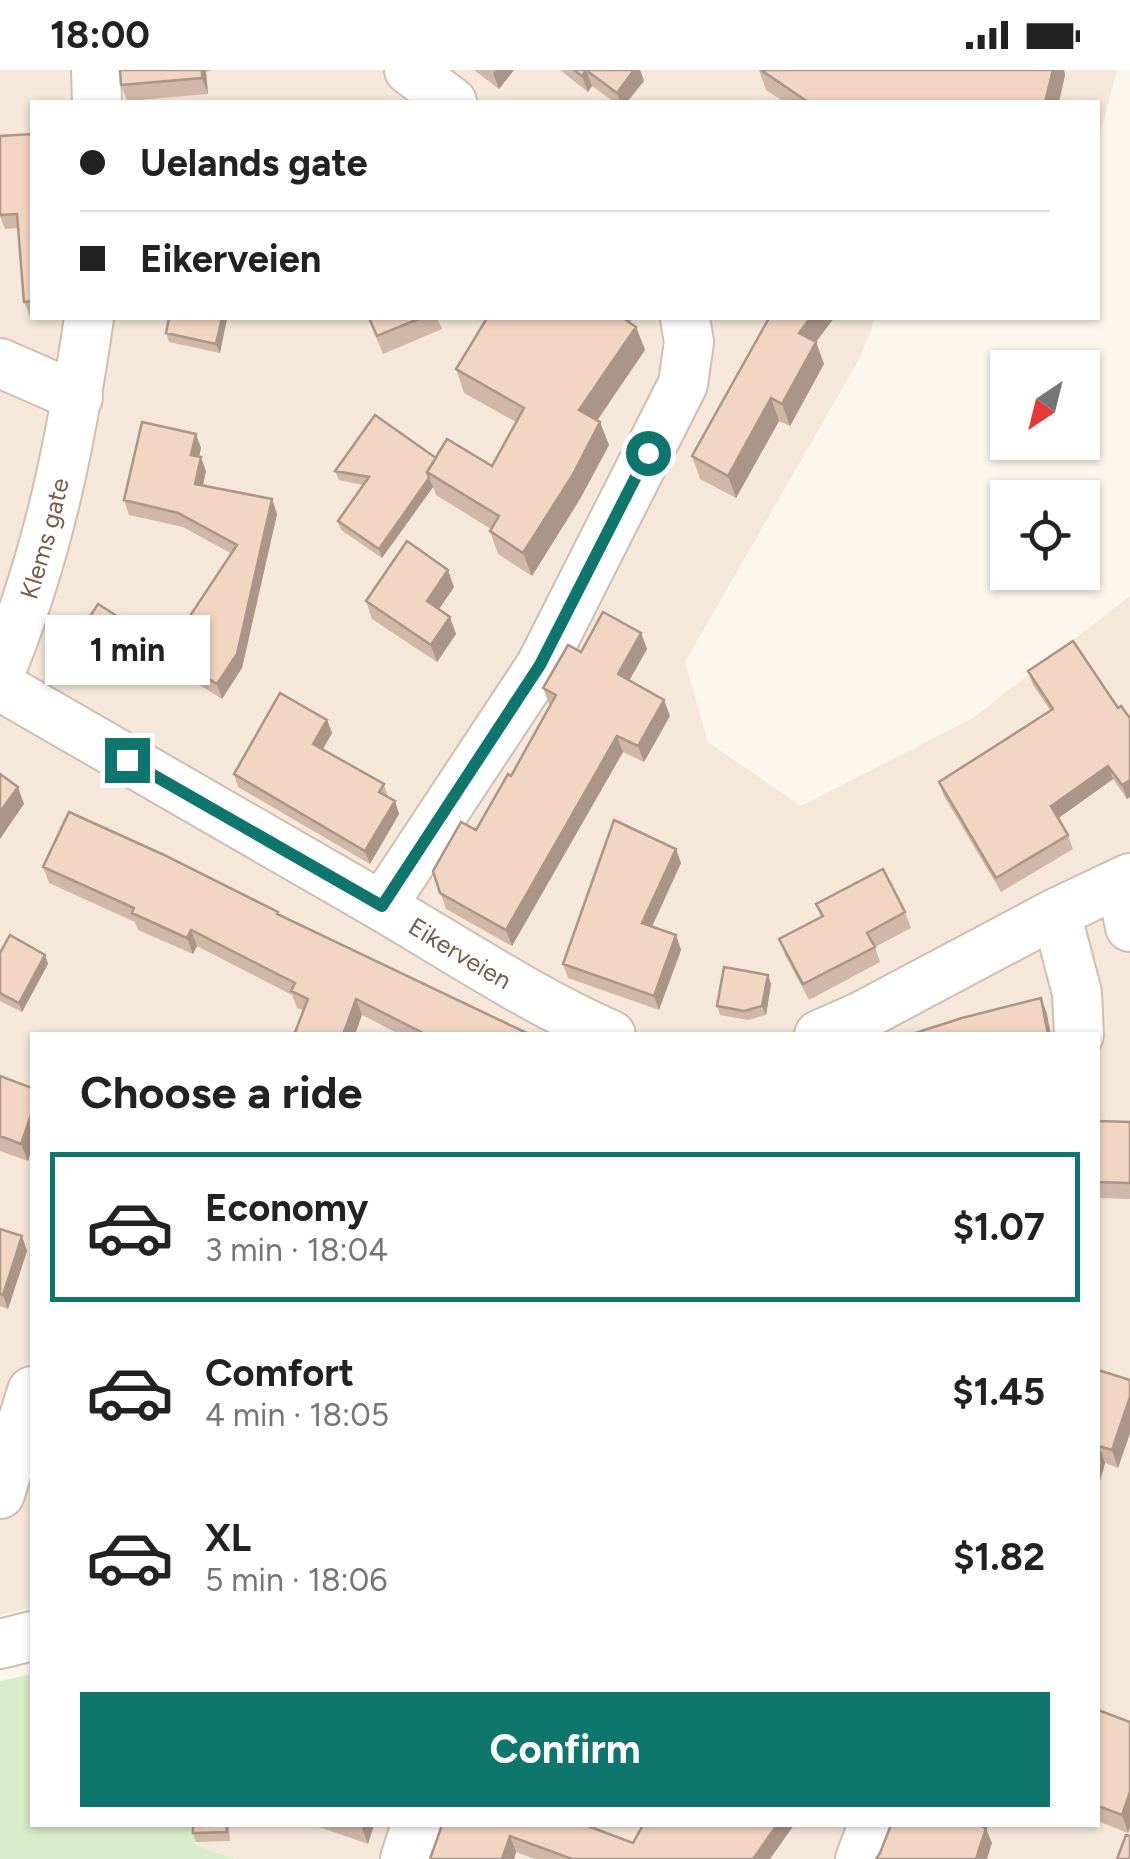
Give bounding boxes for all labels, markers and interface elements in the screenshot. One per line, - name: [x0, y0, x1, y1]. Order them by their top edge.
- text: 18:00: [50, 12, 150, 58]
- text: Uelands gate: [140, 140, 367, 186]
- text: Eikerveien: [140, 236, 321, 282]
- north arrow: [990, 350, 1100, 460]
- map controls: [990, 350, 1100, 590]
- route start: [626, 431, 671, 476]
- street label: Klems gate: [13, 475, 75, 603]
- button: locate: [990, 480, 1100, 590]
- callout: 1 min: [44, 615, 210, 685]
- text: 1 min: [90, 631, 165, 669]
- route end: [105, 738, 150, 783]
- street label: Eikerveien: [403, 911, 517, 995]
- text: Choose a ride: [80, 1065, 362, 1119]
- icon: car: [85, 1182, 175, 1272]
- text: Economy: [205, 1185, 368, 1231]
- text: $1.07: [953, 1204, 1045, 1250]
- text: 3 min · 18:04: [205, 1231, 388, 1269]
- icon: car: [85, 1347, 175, 1437]
- text: Comfort: [205, 1350, 354, 1396]
- text: $1.45: [952, 1369, 1045, 1415]
- text: 4 min · 18:05: [205, 1396, 389, 1434]
- icon: car: [85, 1512, 175, 1602]
- text: XL: [205, 1515, 251, 1561]
- text: $1.82: [953, 1534, 1045, 1580]
- text: 5 min · 18:06: [205, 1561, 387, 1599]
- button: Confirm: [80, 1692, 1050, 1807]

